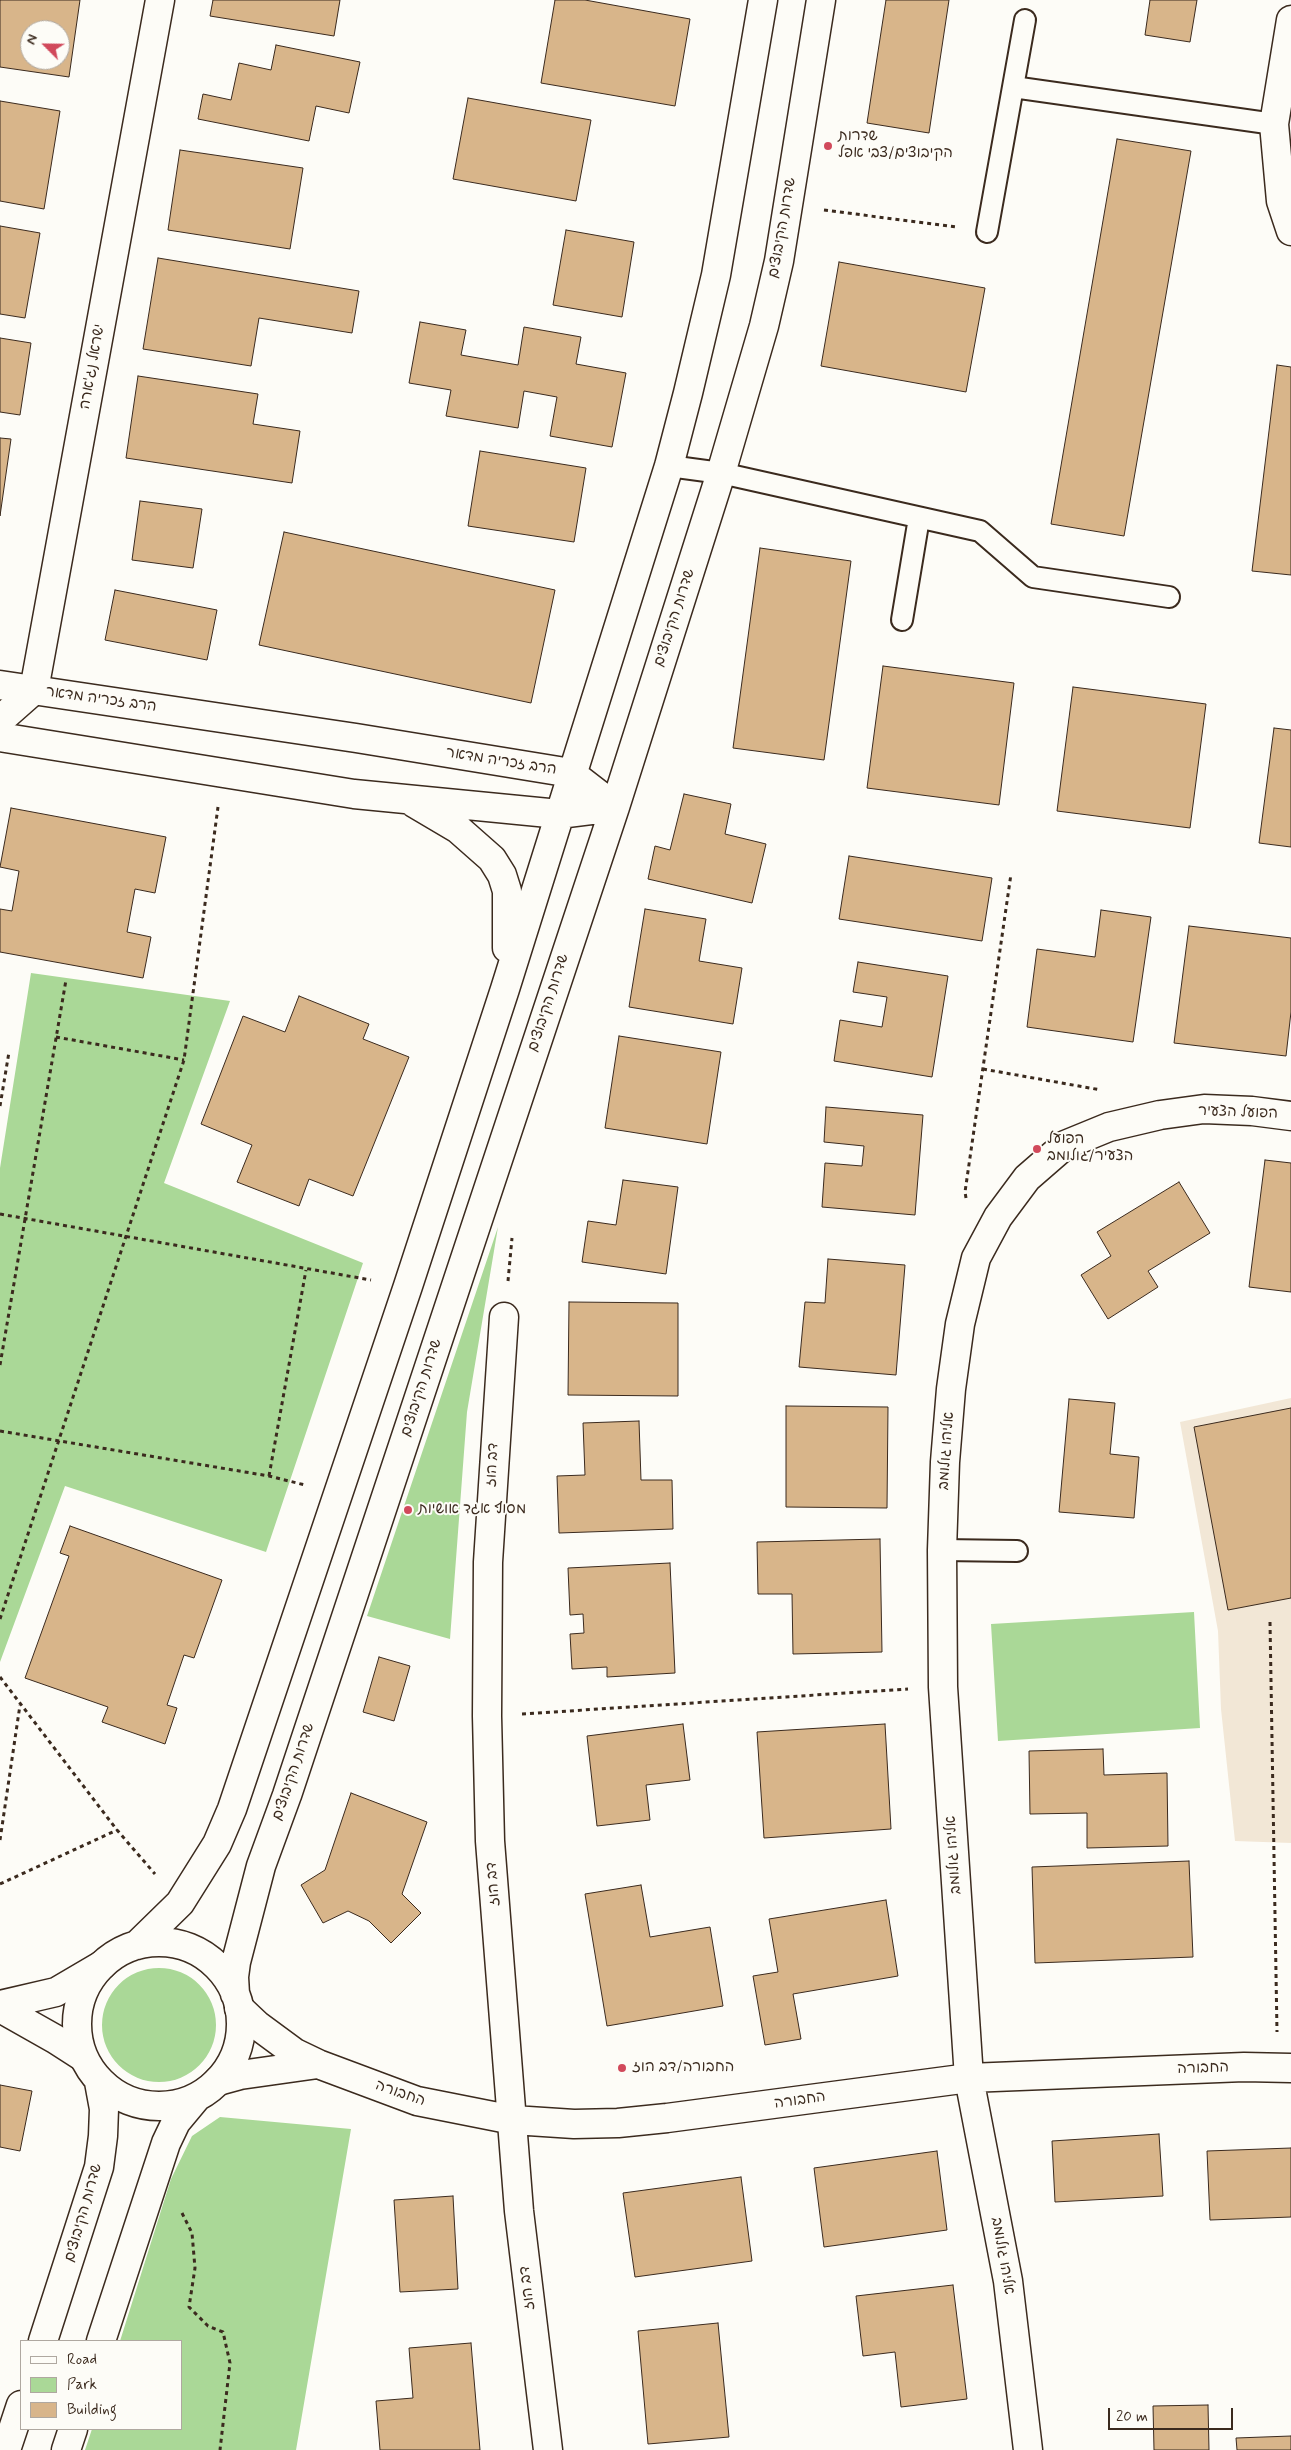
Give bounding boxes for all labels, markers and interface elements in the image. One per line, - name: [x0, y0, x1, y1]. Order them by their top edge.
- north arrow: [20, 20, 70, 70]
- text: N: [22, 32, 42, 47]
- place label: שדרות הקיבוצים/צבי אפל: [838, 128, 953, 163]
- marker: שדרות הקיבוצים/צבי אפל: [822, 140, 834, 152]
- street label: שדרות הקיבוצים: [765, 176, 801, 280]
- street label: ישראל נג'ארה: [77, 323, 109, 411]
- street label: שדרות הקיבוצים: [651, 567, 699, 669]
- street label: הרב זכריה מדאר: [44, 683, 158, 717]
- street label: הרב זכריה מדאר: [444, 744, 558, 780]
- street label: שדרות הקיבוצים: [525, 952, 573, 1054]
- street label: הפועל הצעיר: [1198, 1103, 1278, 1123]
- place label: הפועל הצעיר/גולומב: [1047, 1131, 1133, 1166]
- marker: הפועל הצעיר/גולומב: [1031, 1143, 1043, 1155]
- street label: שדרות הקיבוצים: [398, 1337, 446, 1439]
- street label: אליהו גולומב: [935, 1411, 959, 1491]
- street label: דב הוז: [483, 1442, 503, 1488]
- place label: מסוף אגד אושיות: [418, 1501, 526, 1519]
- marker: מסוף אגד אושיות: [402, 1504, 414, 1516]
- street label: שדרות הקיבוצים: [269, 1721, 319, 1823]
- street label: אליהו גולומב: [942, 1815, 966, 1895]
- street label: דב הוז: [483, 1861, 505, 1907]
- place label: החבורה/דב הוז: [632, 2059, 734, 2077]
- street label: החבורה: [1177, 2059, 1229, 2079]
- marker: החבורה/דב הוז: [616, 2062, 628, 2074]
- street label: החבורה: [373, 2077, 427, 2111]
- street label: החבורה: [773, 2088, 827, 2114]
- street label: שדרות הקיבוצים: [61, 2162, 107, 2264]
- street label: אליהו גולומב: [986, 2216, 1018, 2296]
- street label: דב הוז: [516, 2265, 540, 2311]
- legend: [20, 2340, 182, 2430]
- text: Road: [67, 2350, 97, 2370]
- text: Park: [67, 2375, 97, 2395]
- scale bar: [1111, 2398, 1236, 2430]
- text: Building: [67, 2400, 117, 2420]
- text: 20 m: [1116, 2407, 1148, 2427]

